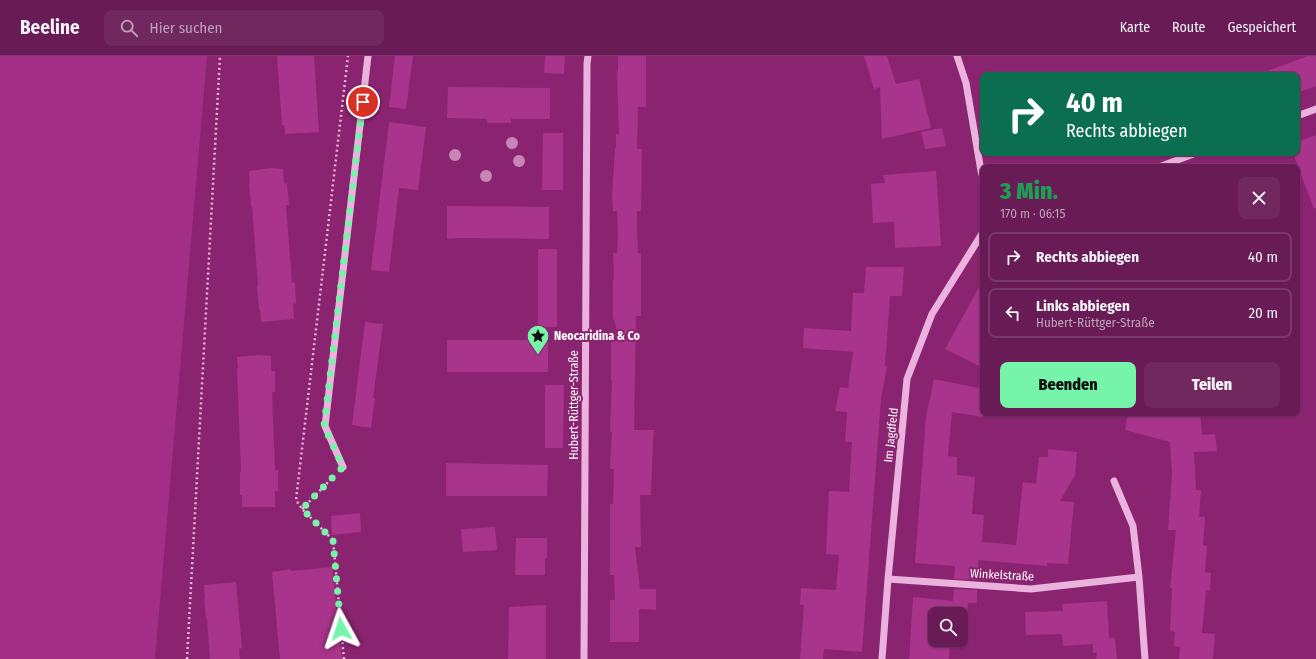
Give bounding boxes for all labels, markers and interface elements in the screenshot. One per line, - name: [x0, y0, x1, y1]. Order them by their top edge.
- search box: [104, 10, 384, 46]
- text: Beeline: [20, 16, 80, 39]
- icon: search: [118, 17, 140, 39]
- text: Hier suchen: [150, 19, 223, 37]
- text: Karte: [1120, 19, 1150, 36]
- text: Route: [1172, 19, 1205, 36]
- text: Gespeichert: [1227, 19, 1296, 36]
- pin: [346, 85, 380, 119]
- text: 40 m: [1066, 86, 1123, 119]
- icon: right: [1000, 88, 1052, 140]
- icon: arrive: [352, 91, 374, 113]
- text: Rechts abbiegen: [1066, 120, 1187, 142]
- text: 3 Min.: [1000, 177, 1058, 205]
- button: close: [1238, 177, 1280, 219]
- text: 170 m · 06:15: [1000, 206, 1065, 221]
- icon: right: [1002, 246, 1024, 268]
- text: Rechts abbiegen: [1036, 248, 1139, 266]
- text: 40 m: [1248, 248, 1278, 266]
- text: Links abbiegen: [1036, 297, 1130, 315]
- icon: left: [1002, 302, 1024, 324]
- text: 20 m: [1249, 304, 1278, 322]
- text: Hubert-Rüttger-Straße: [1036, 315, 1155, 330]
- place icon: Neocaridina & Co: [525, 323, 551, 356]
- place label: Neocaridina & Co: [554, 329, 641, 343]
- street label: Hubert-Rüttger-Straße: [567, 350, 581, 460]
- button: Beenden: [1000, 362, 1136, 408]
- button: Teilen: [1144, 362, 1280, 408]
- street label: Im Jagdfeld: [881, 407, 901, 463]
- street label: Winkelstraße: [970, 566, 1034, 584]
- map controls: [928, 607, 968, 647]
- button: search: [928, 607, 968, 647]
- position arrow: [320, 608, 362, 650]

